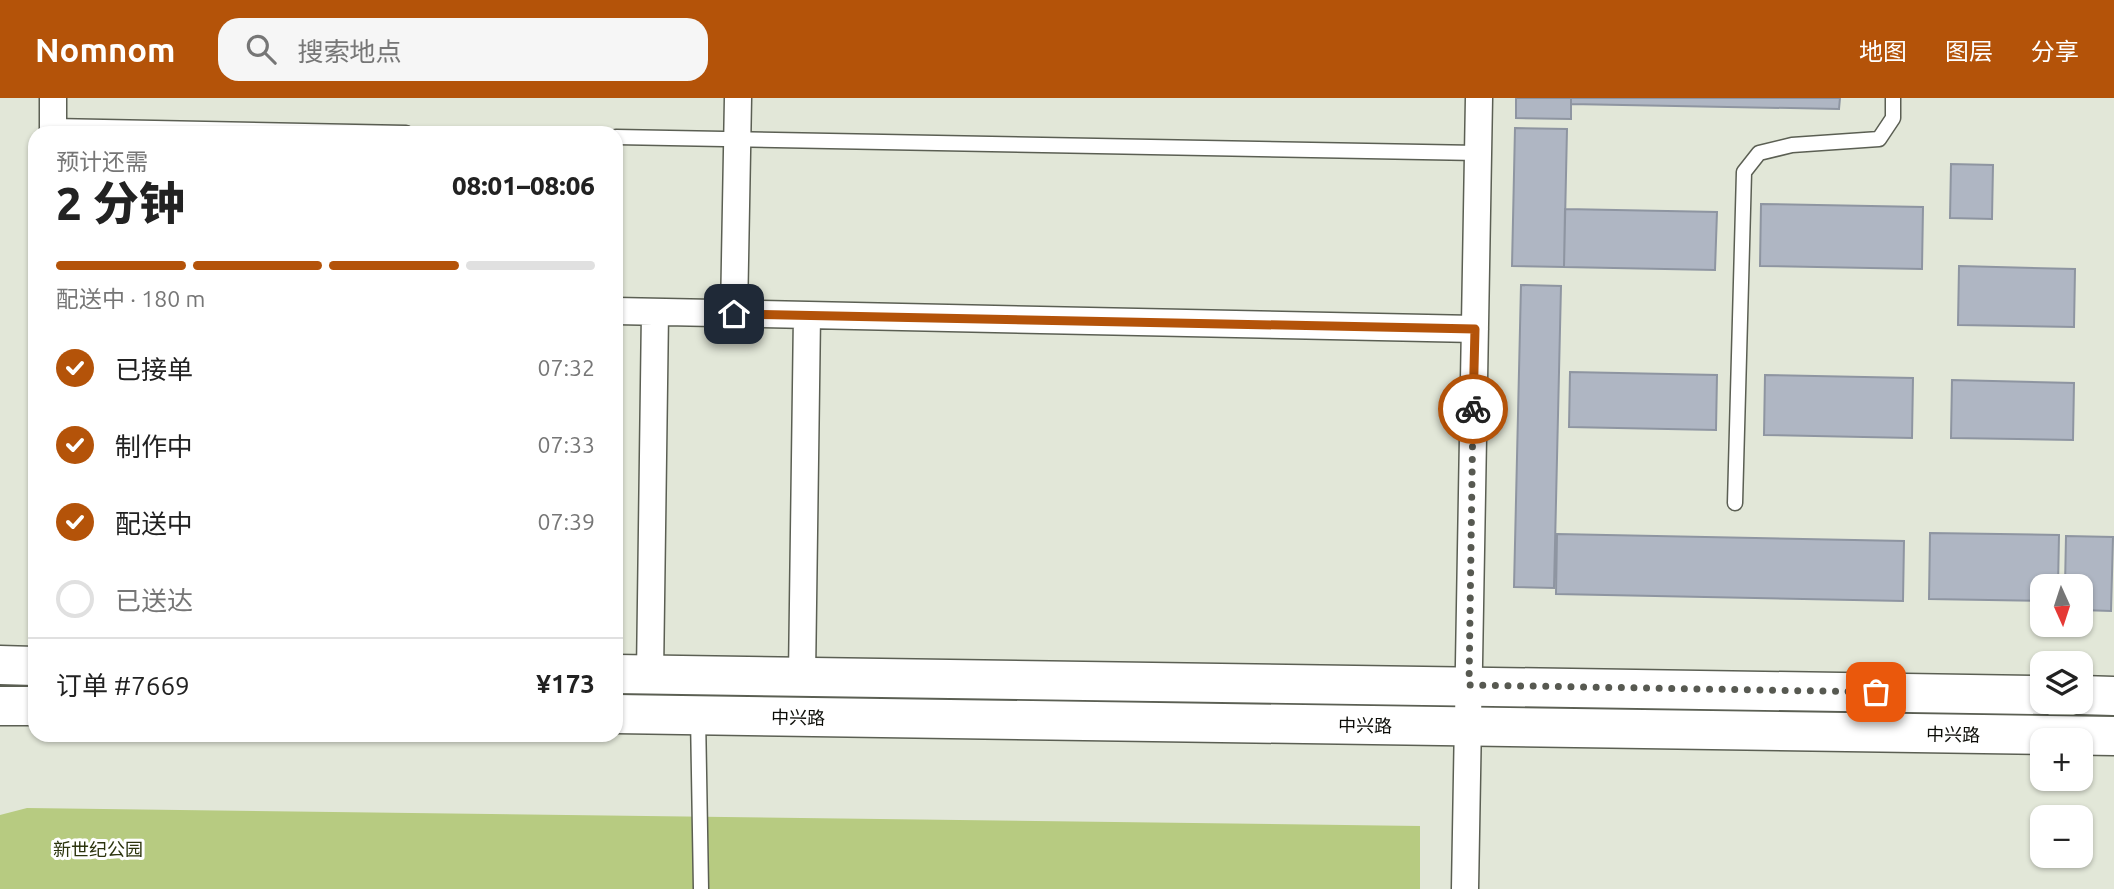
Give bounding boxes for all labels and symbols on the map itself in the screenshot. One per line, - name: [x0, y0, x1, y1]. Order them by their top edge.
- pin: [704, 284, 764, 344]
- courier: [1438, 374, 1508, 444]
- north arrow: [2030, 574, 2093, 637]
- pin: [1846, 662, 1906, 722]
- street label: 中兴路: [771, 707, 825, 727]
- street label: 中兴路: [1338, 715, 1392, 735]
- street label: 中兴路: [1926, 724, 1980, 744]
- park label: 新世纪公园: [53, 839, 143, 859]

